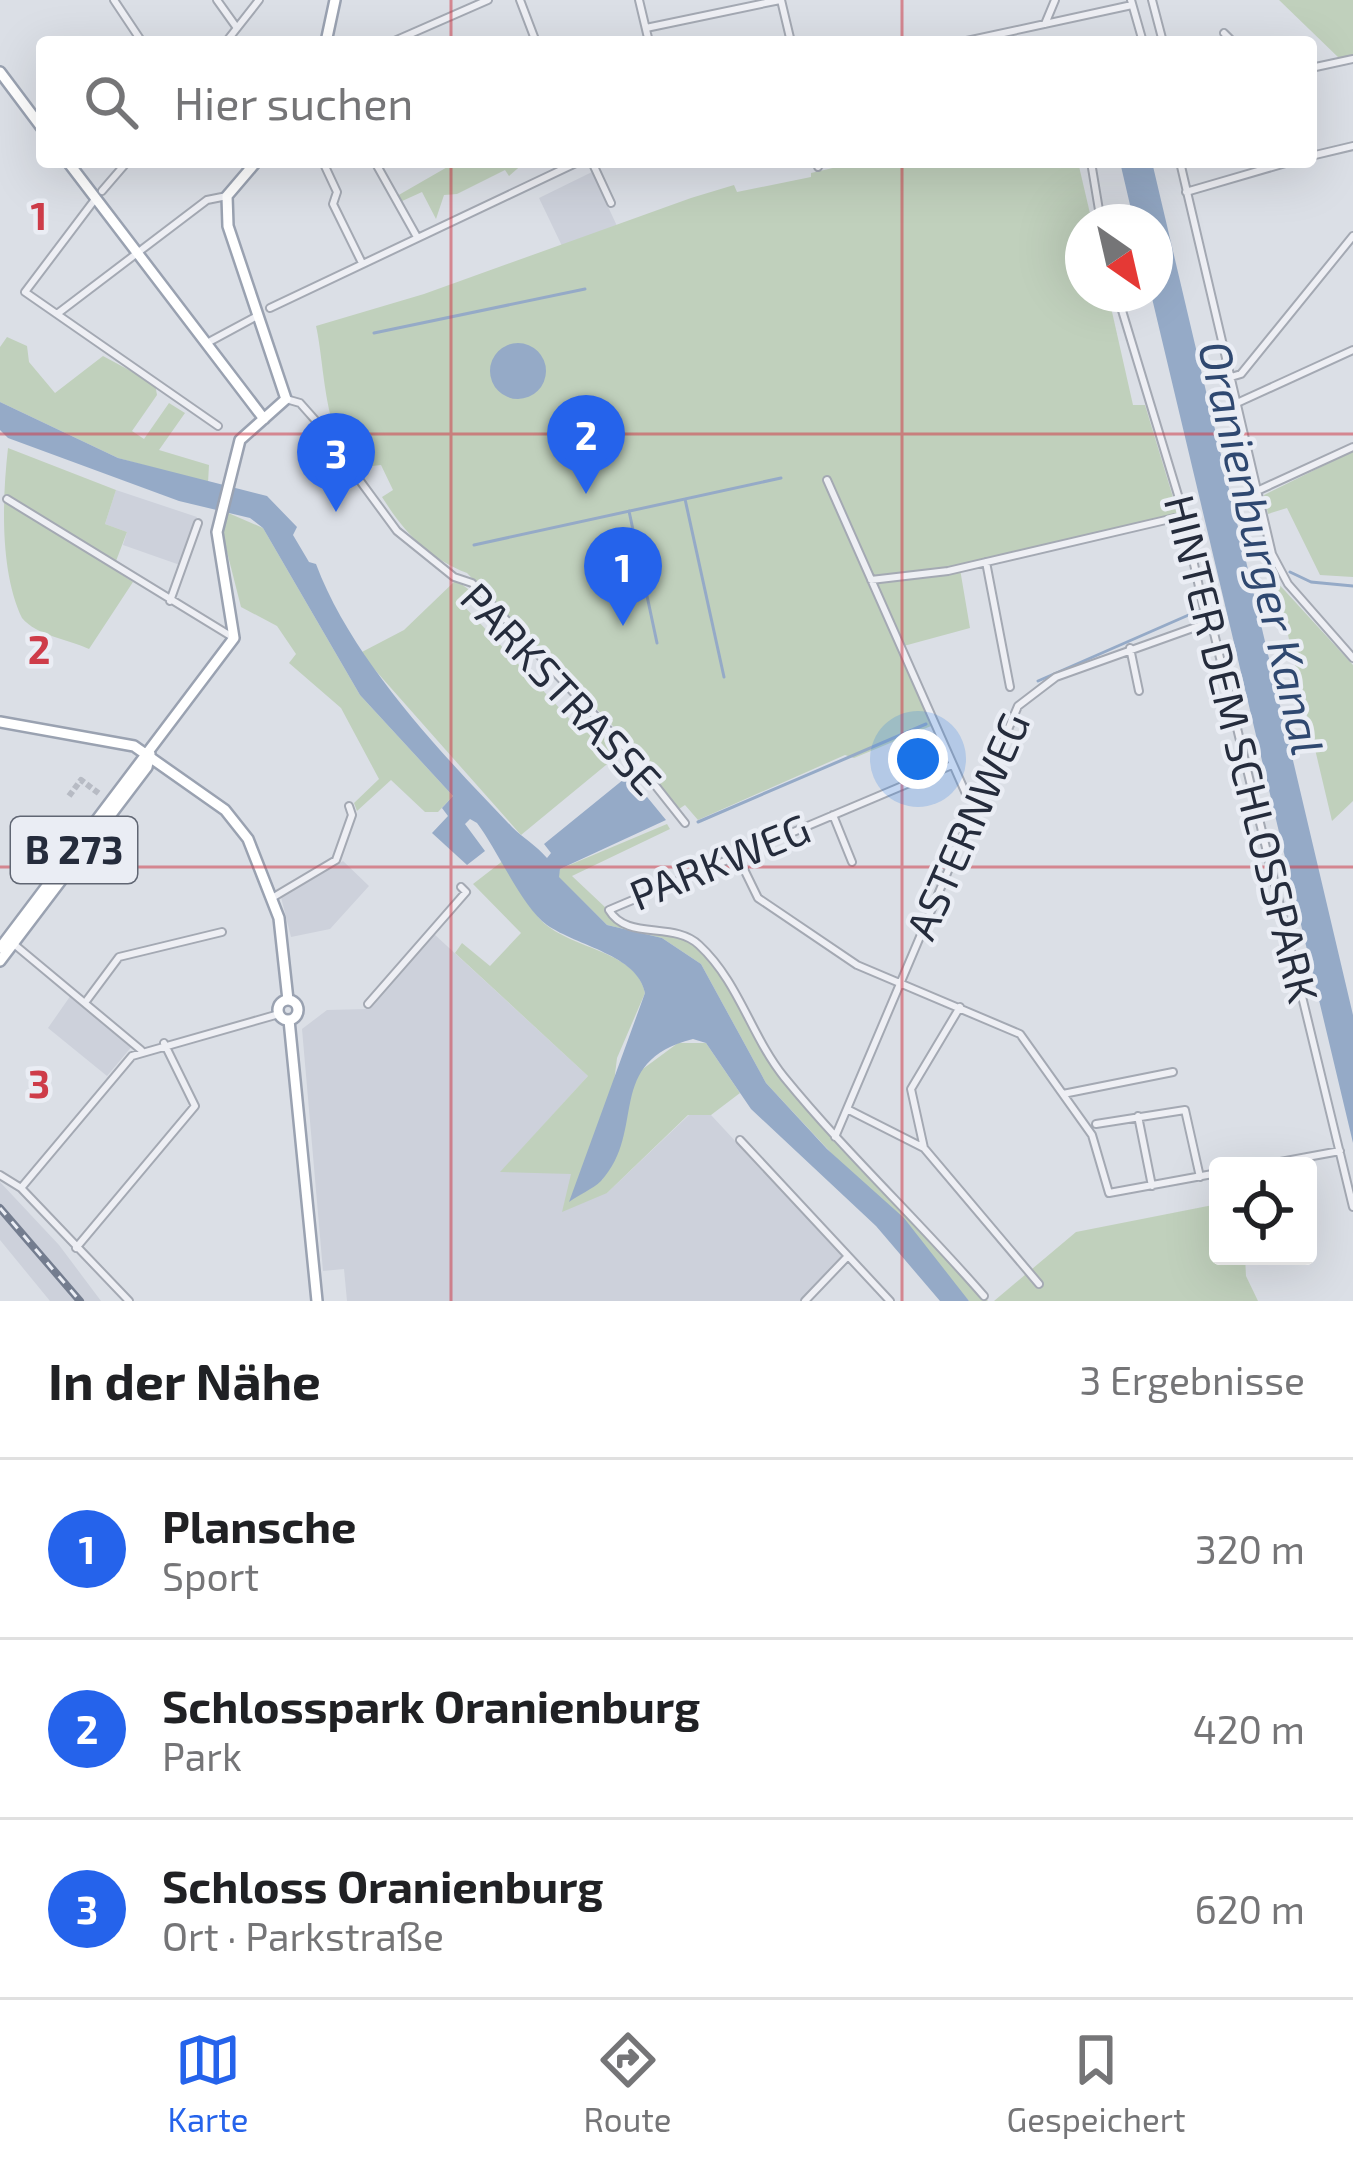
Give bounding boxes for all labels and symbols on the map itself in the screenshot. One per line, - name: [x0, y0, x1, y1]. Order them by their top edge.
- text: 1: [31, 191, 47, 238]
- north arrow: [1065, 204, 1173, 312]
- water label: Oranienburger Kanal: [1189, 335, 1337, 760]
- pin: 2: [547, 395, 625, 494]
- pin: 3: [297, 413, 375, 512]
- street label: HINTER DEM SCHLOSSPARK: [1156, 490, 1330, 1008]
- pin: 1: [584, 527, 662, 626]
- street label: PARKSTRASSE: [452, 572, 673, 804]
- text: 2: [28, 625, 50, 672]
- street label: ASTERNWEG: [894, 704, 1038, 946]
- your location: [888, 729, 948, 789]
- street label: PARKWEG: [622, 801, 817, 919]
- road number: B 273: [11, 817, 137, 883]
- text: 3: [28, 1059, 50, 1106]

